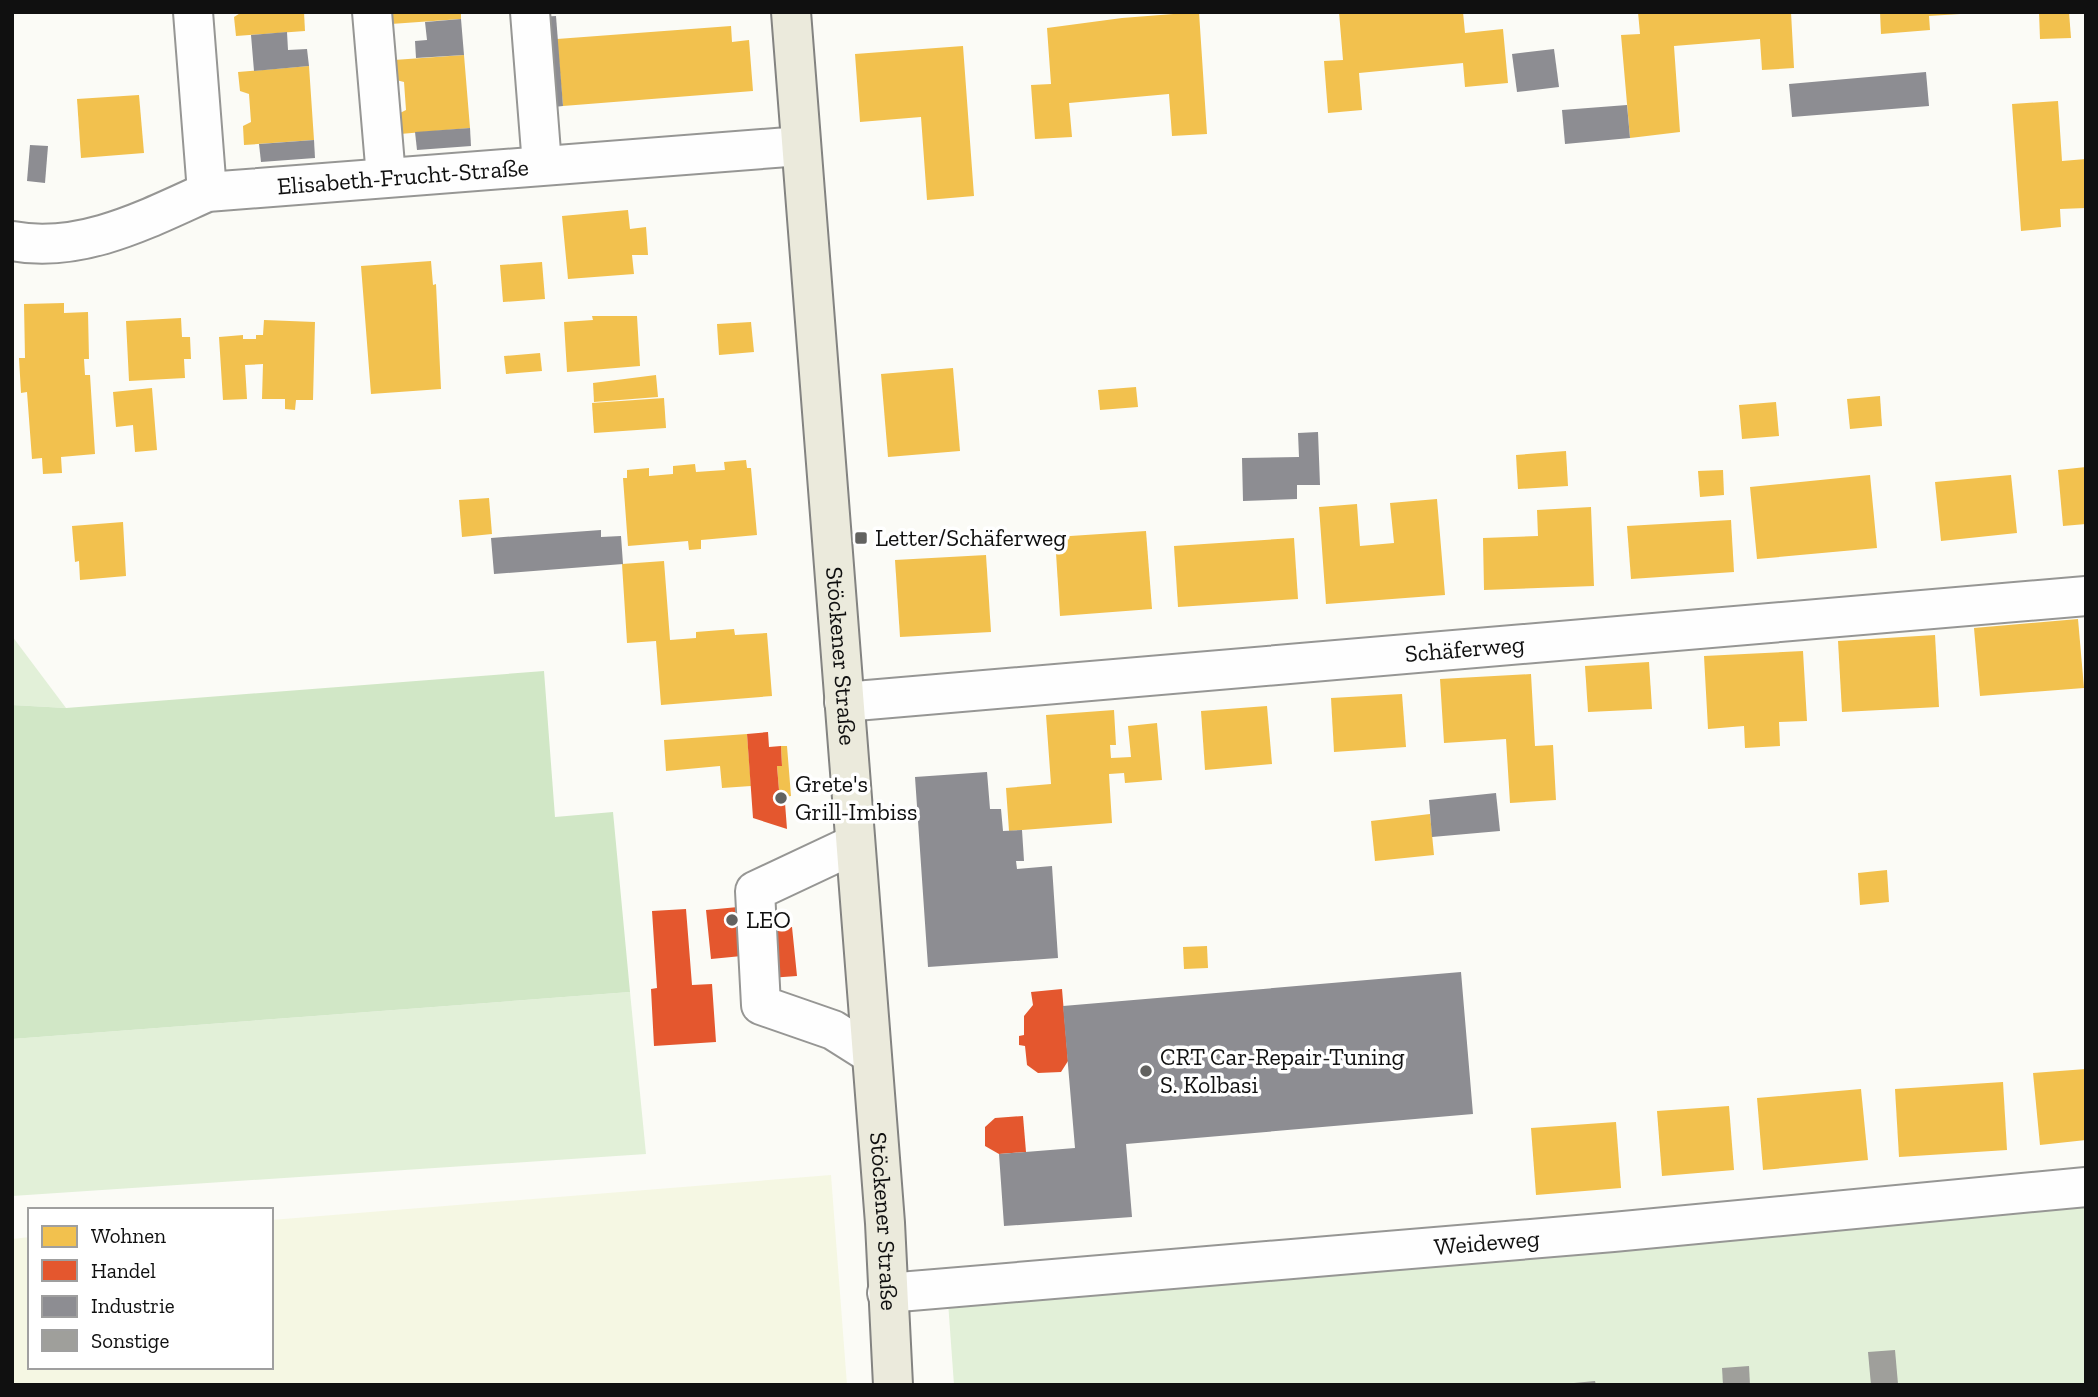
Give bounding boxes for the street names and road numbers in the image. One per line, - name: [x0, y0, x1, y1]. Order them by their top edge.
- street label: Elisabeth-Frucht-Straße: [276, 152, 530, 201]
- street label: Stöckener Straße: [820, 566, 863, 746]
- street label: Schäferweg: [1403, 629, 1526, 668]
- street label: Stöckener Straße: [864, 1131, 904, 1311]
- street label: Weideweg: [1433, 1223, 1541, 1261]

